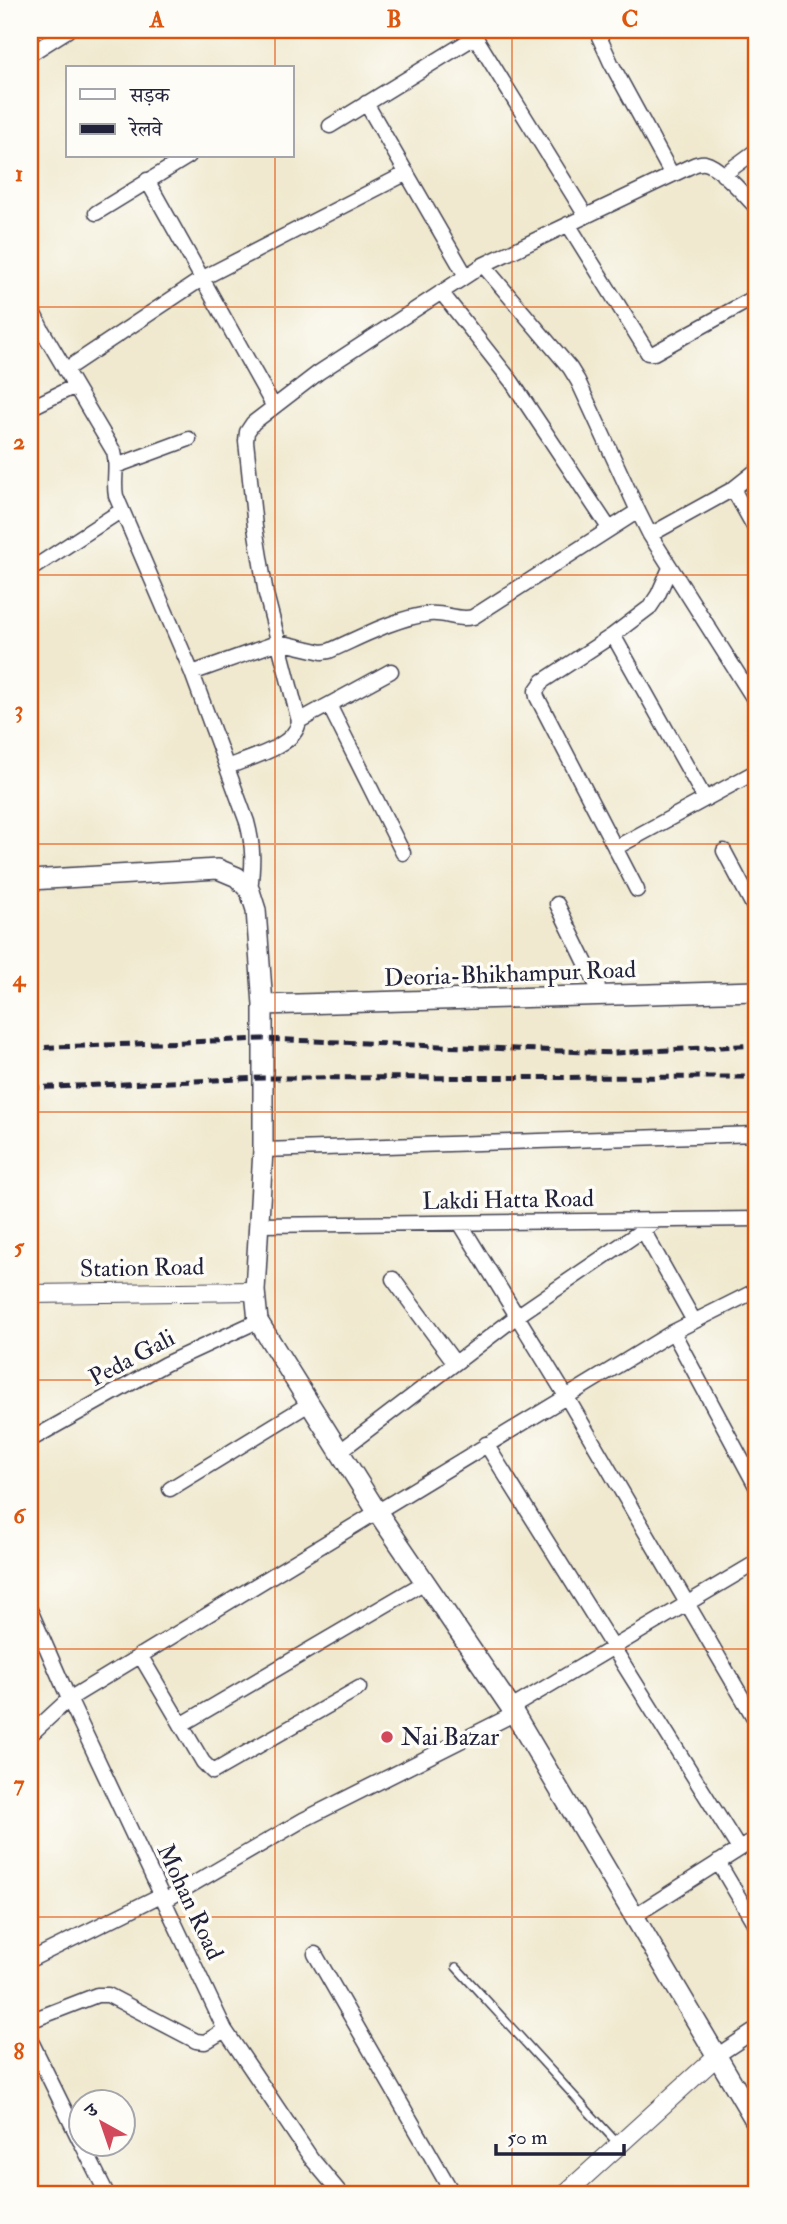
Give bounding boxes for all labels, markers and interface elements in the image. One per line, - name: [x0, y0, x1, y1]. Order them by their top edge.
- text: A: [149, 5, 165, 34]
- text: B: [386, 5, 402, 34]
- text: C: [622, 5, 638, 34]
- legend: [66, 66, 294, 158]
- text: सड़क: [129, 82, 170, 109]
- text: रेलवे: [127, 116, 164, 143]
- text: 1: [15, 159, 23, 188]
- text: 2: [13, 427, 25, 456]
- text: 3: [15, 695, 23, 724]
- street label: Deoria-Bhikhampur Road: [383, 954, 637, 994]
- text: 4: [12, 964, 27, 993]
- street label: Lakdi Hatta Road: [422, 1183, 594, 1217]
- text: 5: [14, 1232, 25, 1261]
- street label: Station Road: [80, 1251, 205, 1285]
- street label: Peda Gali: [84, 1323, 180, 1393]
- text: 6: [13, 1501, 27, 1530]
- place label: Nai Bazar: [401, 1722, 499, 1753]
- marker: Nai Bazar: [379, 1729, 395, 1745]
- text: 7: [14, 1769, 25, 1798]
- street label: Mohan Road: [150, 1839, 230, 1965]
- text: 8: [14, 2037, 25, 2066]
- north arrow: [66, 2088, 136, 2158]
- text: उ: [79, 2098, 104, 2124]
- scale bar: [496, 2112, 624, 2156]
- text: 50 m: [507, 2124, 548, 2151]

